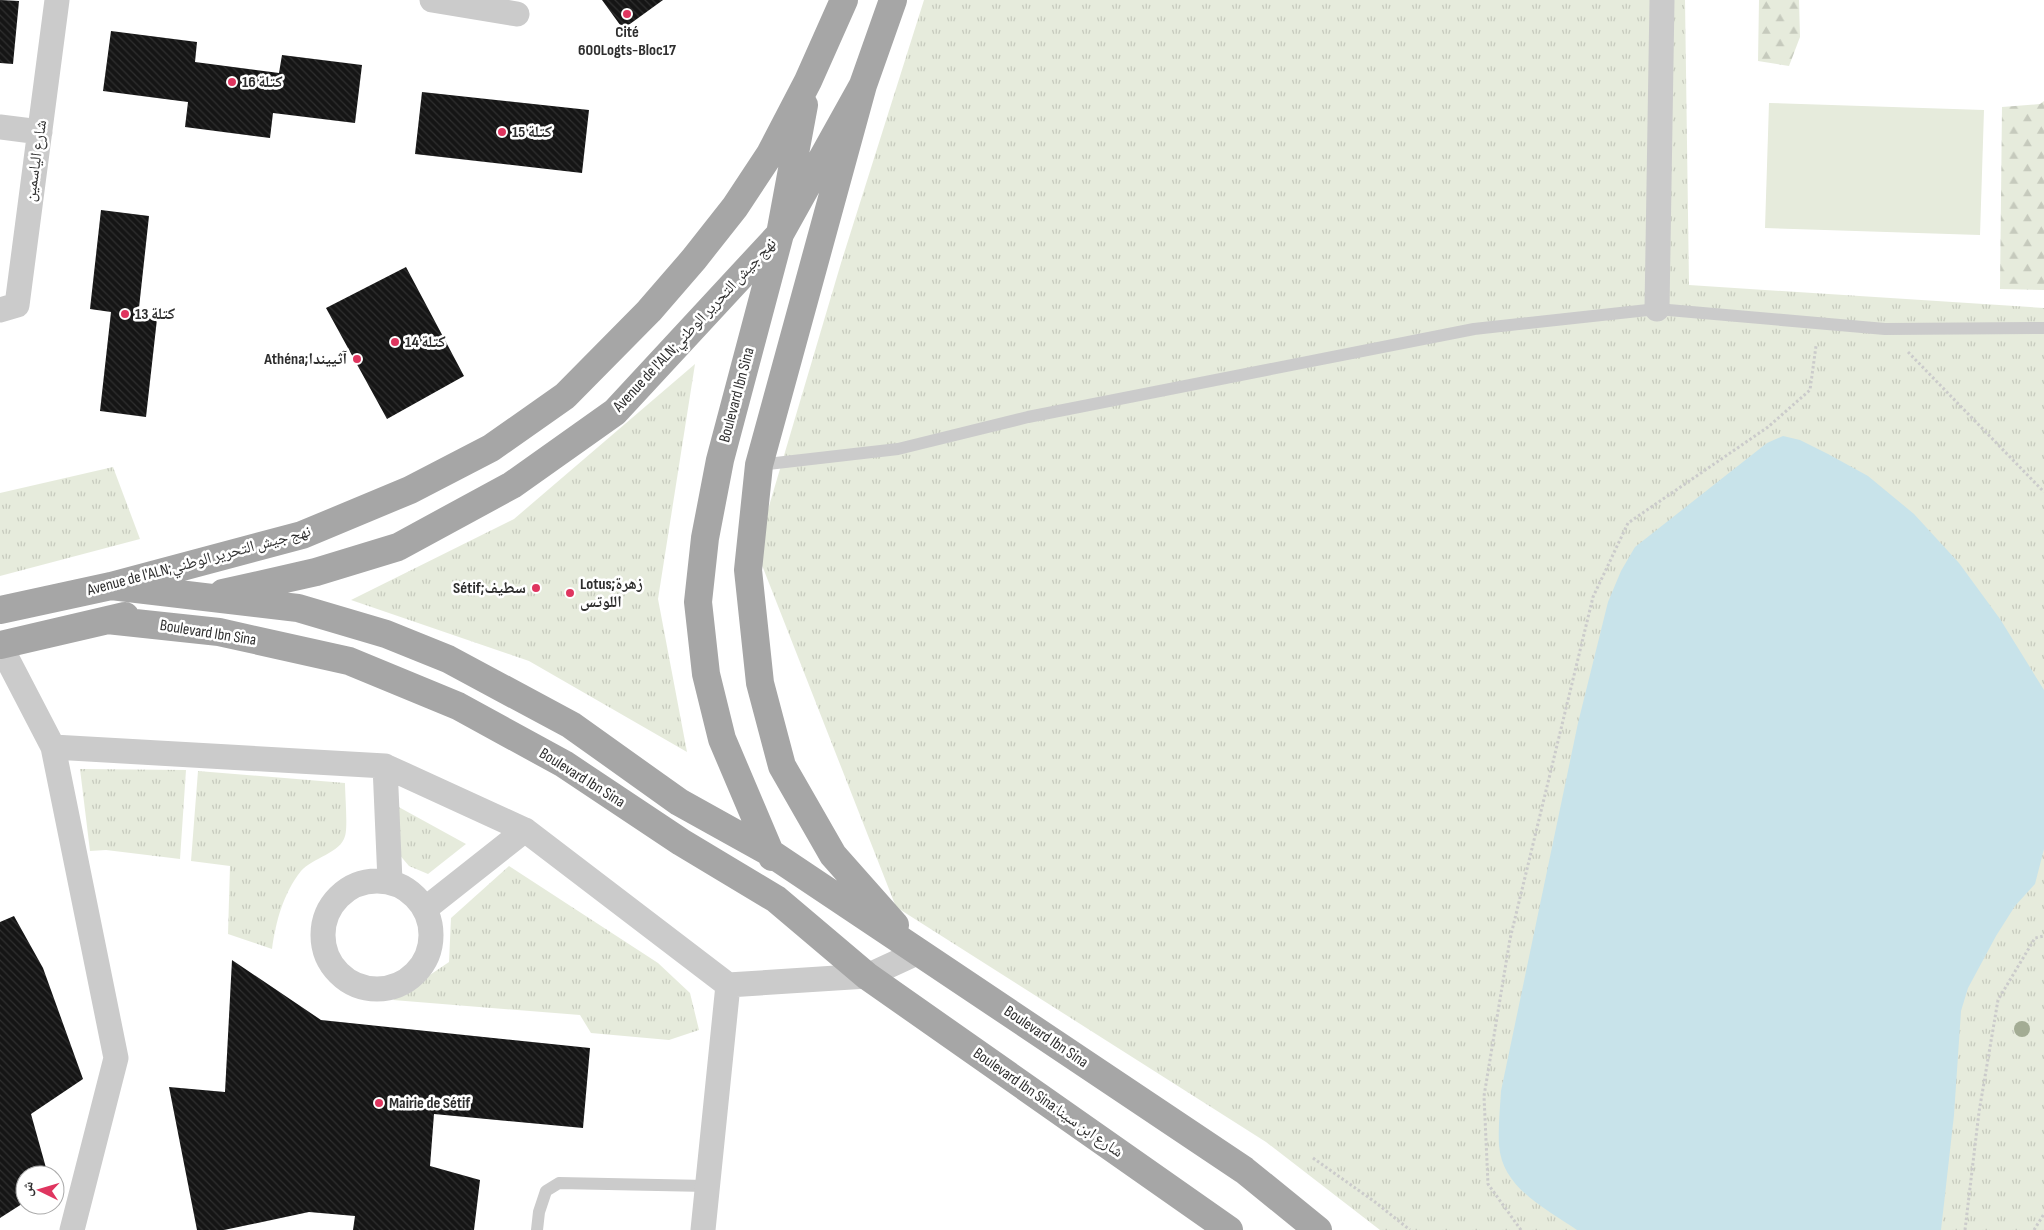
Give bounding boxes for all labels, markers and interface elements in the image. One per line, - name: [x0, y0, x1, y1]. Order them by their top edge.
- marker: Cité 600Logts-Bloc17: [621, 8, 633, 20]
- place label: Cité 600Logts-Bloc17: [578, 23, 676, 60]
- place label: كتلة 16: [242, 73, 283, 92]
- marker: كتلة 16: [226, 76, 238, 88]
- street label: شارع الياسمين: [21, 119, 51, 203]
- place label: كتلة 15: [512, 123, 552, 142]
- marker: كتلة 15: [496, 126, 508, 138]
- street label: Avenue de l'ALN;نهج جيش التحرير الوطني: [609, 234, 782, 418]
- place label: كتلة 13: [135, 305, 175, 324]
- marker: كتلة 13: [119, 308, 131, 320]
- place label: كتلة 14: [405, 333, 446, 352]
- marker: كتلة 14: [389, 336, 401, 348]
- street label: Boulevard Ibn Sina: [715, 345, 759, 445]
- place label: Athéna;آثييندا: [263, 350, 348, 369]
- marker: Athéna;آثييندا: [351, 353, 363, 365]
- street label: Avenue de l'ALN;نهج جيش التحرير الوطني: [84, 522, 313, 602]
- place label: Lotus;زهرة اللوتس: [580, 575, 643, 612]
- place label: Sétif;سطيف: [453, 579, 526, 598]
- marker: Sétif;سطيف: [530, 582, 542, 594]
- marker: Lotus;زهرة اللوتس: [564, 587, 576, 599]
- street label: Boulevard Ibn Sina: [158, 616, 258, 650]
- street label: Boulevard Ibn Sina: [536, 744, 628, 812]
- street label: Boulevard Ibn Sina: [1000, 1002, 1092, 1072]
- street label: Boulevard Ibn Sina:شارع ابن سينا: [969, 1044, 1127, 1162]
- place label: Mairie de Sétif: [389, 1094, 471, 1113]
- marker: Mairie de Sétif: [373, 1097, 385, 1109]
- north arrow: [15, 1165, 65, 1215]
- text: ش: [18, 1181, 37, 1197]

